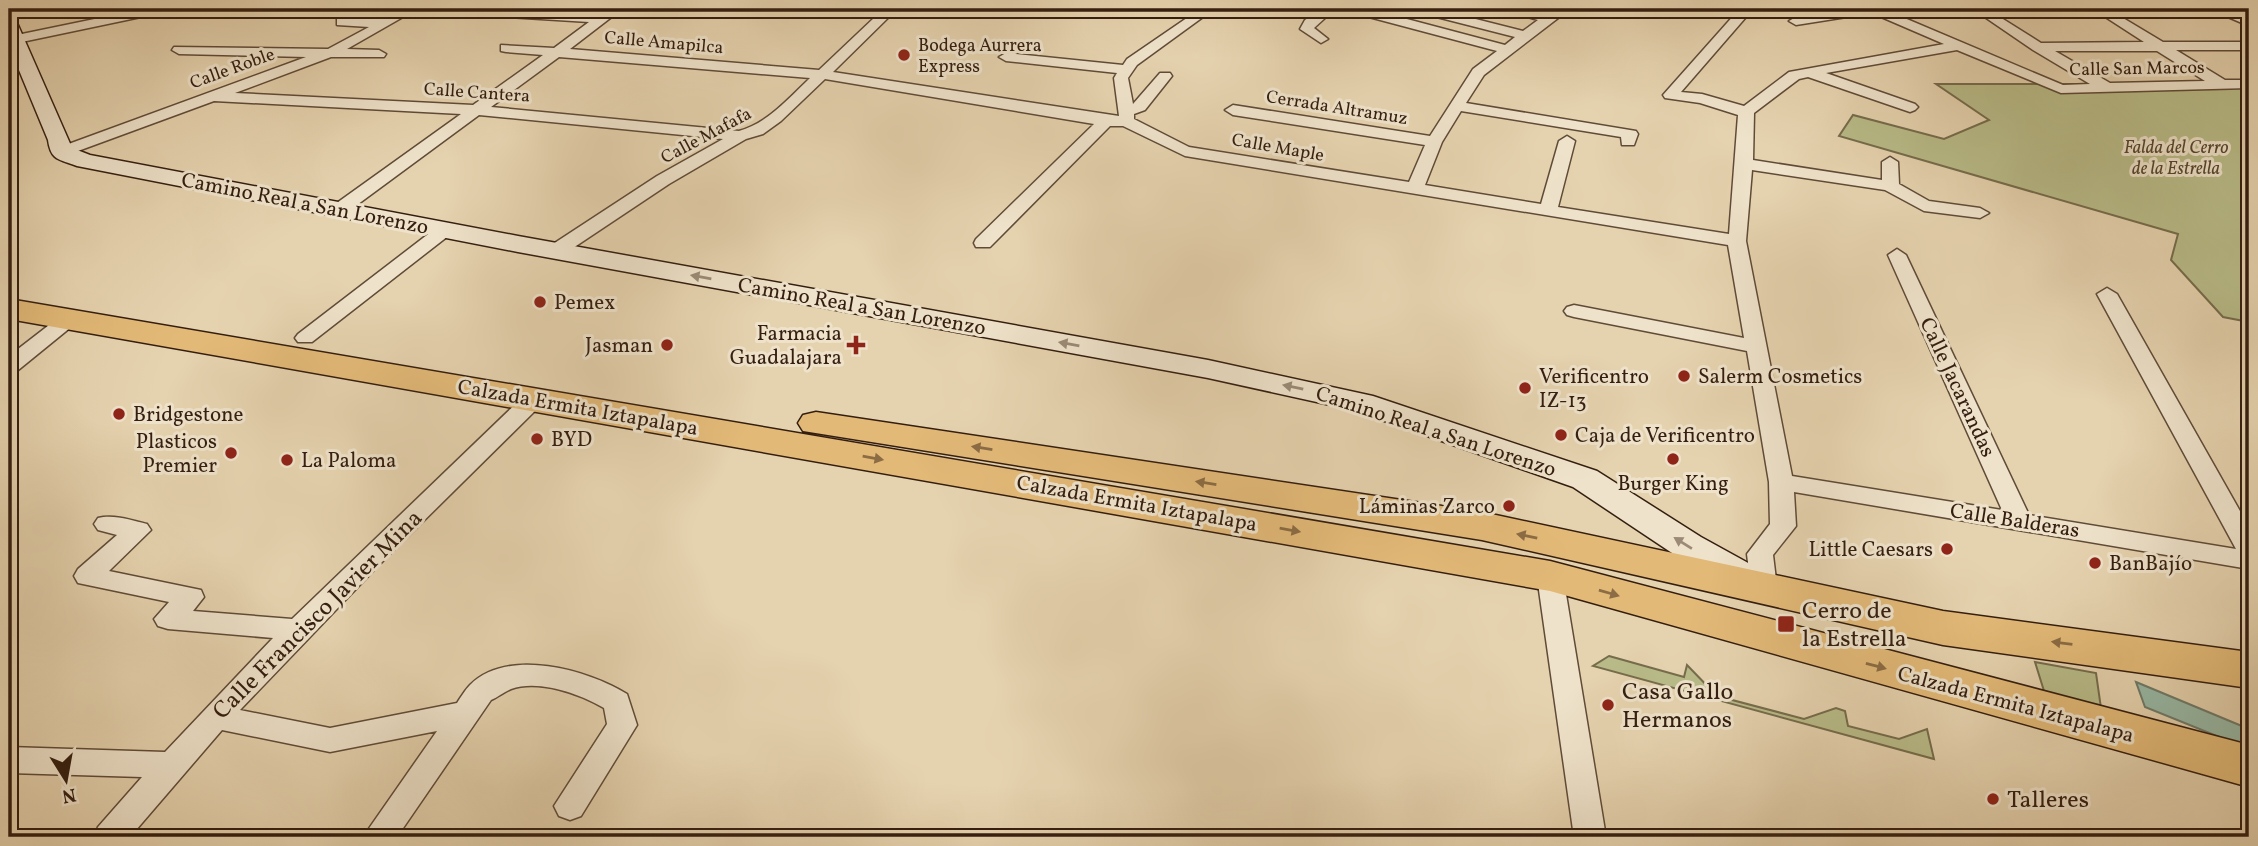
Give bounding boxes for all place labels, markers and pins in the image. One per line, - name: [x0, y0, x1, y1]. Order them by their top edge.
- place label: Bodega Aurrera Express: [918, 34, 1042, 80]
- marker: Bodega Aurrera Express: [896, 47, 912, 63]
- place label: Pemex: [554, 289, 615, 318]
- marker: Pemex: [532, 294, 548, 310]
- place label: Farmacia Guadalajara: [730, 320, 842, 373]
- place label: Jasman: [585, 332, 653, 361]
- marker: Jasman: [659, 337, 675, 353]
- marker: Farmacia Guadalajara: [848, 337, 864, 353]
- place label: Verificentro IZ-13: [1539, 363, 1649, 416]
- place label: Salerm Cosmetics: [1698, 363, 1862, 392]
- marker: Salerm Cosmetics: [1676, 368, 1692, 384]
- marker: Verificentro IZ-13: [1517, 380, 1533, 396]
- place label: Bridgestone: [133, 401, 244, 430]
- marker: Bridgestone: [111, 406, 127, 422]
- place label: Caja de Verificentro: [1575, 422, 1755, 451]
- place label: BYD: [551, 426, 592, 455]
- marker: Caja de Verificentro: [1553, 427, 1569, 443]
- place label: Plasticos Premier: [136, 428, 217, 481]
- marker: BYD: [529, 431, 545, 447]
- marker: Plasticos Premier: [223, 445, 239, 461]
- place label: La Paloma: [301, 447, 397, 476]
- marker: Burger King: [1665, 451, 1681, 467]
- marker: La Paloma: [279, 452, 295, 468]
- place label: Burger King: [1617, 470, 1729, 499]
- place label: Láminas Zarco: [1359, 493, 1495, 522]
- marker: Láminas Zarco: [1501, 498, 1517, 514]
- place label: Little Caesars: [1809, 536, 1933, 565]
- marker: Little Caesars: [1939, 541, 1955, 557]
- place label: BanBajío: [2109, 550, 2192, 579]
- marker: BanBajío: [2087, 555, 2103, 571]
- place label: Cerro de la Estrella: [1802, 595, 1907, 657]
- marker: Cerro de la Estrella: [1776, 614, 1796, 634]
- place label: Casa Gallo Hermanos: [1622, 676, 1733, 738]
- marker: Casa Gallo Hermanos: [1600, 697, 1616, 713]
- place label: Talleres: [2007, 784, 2089, 818]
- marker: Talleres: [1985, 791, 2001, 807]

